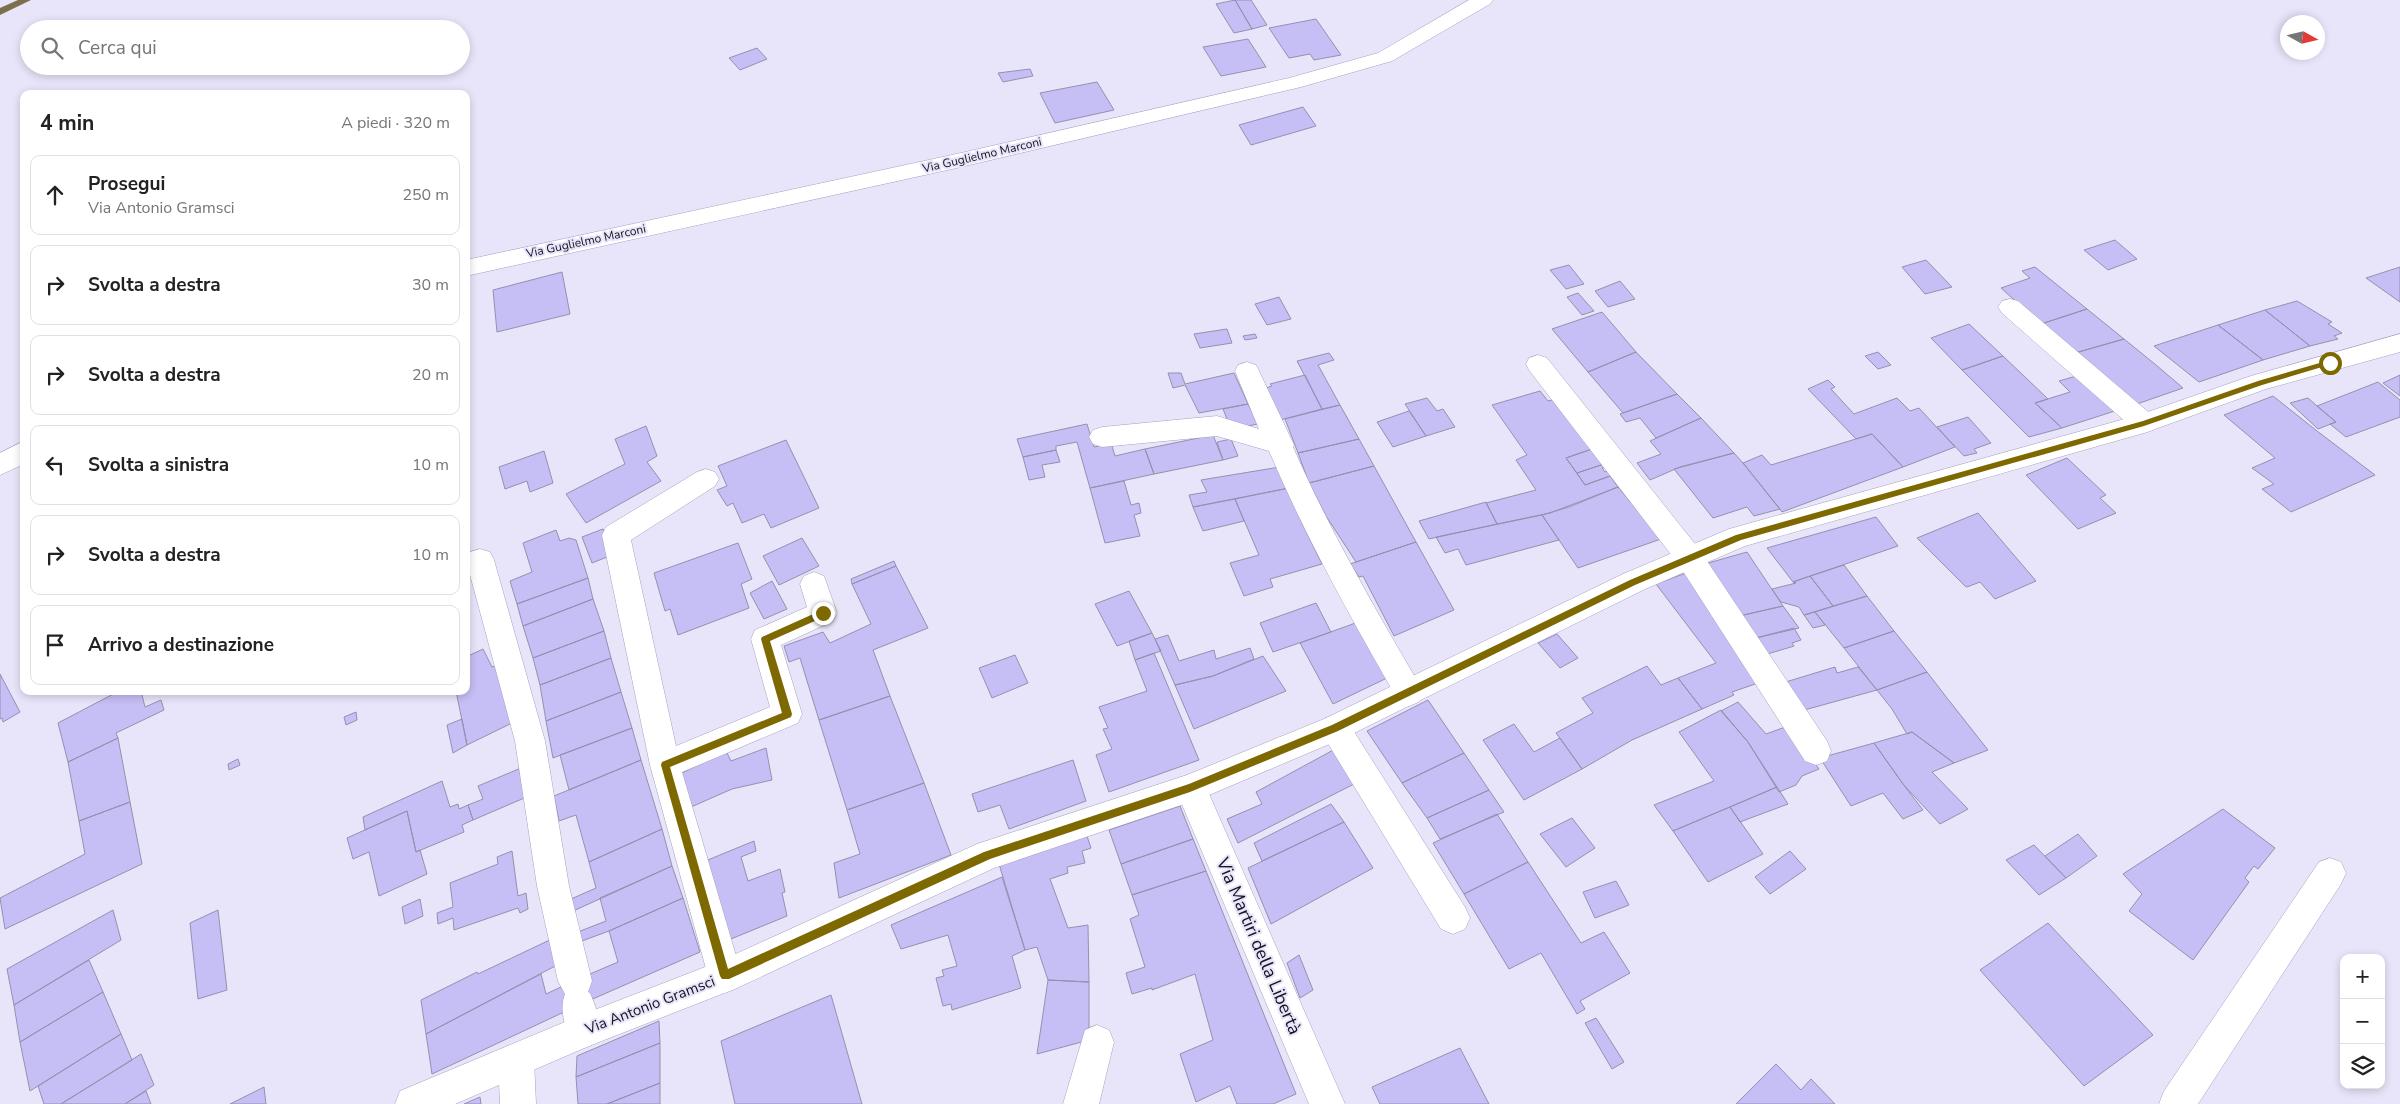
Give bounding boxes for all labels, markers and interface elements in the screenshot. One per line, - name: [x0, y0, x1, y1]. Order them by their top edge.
- north arrow: [2280, 15, 2325, 60]
- search box: [20, 20, 470, 75]
- icon: search: [38, 34, 66, 62]
- text: Cerca qui: [78, 35, 157, 61]
- text: 4 min: [40, 109, 94, 137]
- text: A piedi · 320 m: [341, 112, 450, 134]
- street label: Via Guglielmo Marconi: [920, 134, 1043, 177]
- text: Prosegui: [88, 171, 165, 197]
- icon: ahead: [41, 181, 69, 209]
- text: 250 m: [402, 184, 449, 206]
- text: Via Antonio Gramsci: [88, 197, 235, 219]
- street label: Via Guglielmo Marconi: [524, 221, 647, 262]
- icon: right: [41, 271, 69, 299]
- text: Svolta a destra: [88, 272, 221, 298]
- text: 30 m: [412, 274, 449, 296]
- route start: [2319, 352, 2342, 375]
- icon: right: [41, 361, 69, 389]
- text: Svolta a destra: [88, 362, 221, 388]
- text: 20 m: [412, 364, 449, 386]
- icon: left: [41, 451, 69, 479]
- text: Svolta a sinistra: [88, 452, 229, 478]
- text: 10 m: [412, 454, 449, 476]
- icon: right: [41, 541, 69, 569]
- text: Svolta a destra: [88, 542, 221, 568]
- text: 10 m: [412, 544, 449, 566]
- route end: [812, 602, 835, 625]
- icon: arrive: [41, 631, 69, 659]
- text: Arrivo a destinazione: [88, 632, 274, 658]
- street label: Via Martiri della Libertà: [1210, 853, 1307, 1038]
- map controls: [2340, 954, 2385, 1089]
- button: +: [2340, 954, 2385, 999]
- street label: Via Antonio Gramsci: [581, 971, 718, 1039]
- button: −: [2340, 999, 2385, 1044]
- button: layers: [2340, 1044, 2385, 1089]

